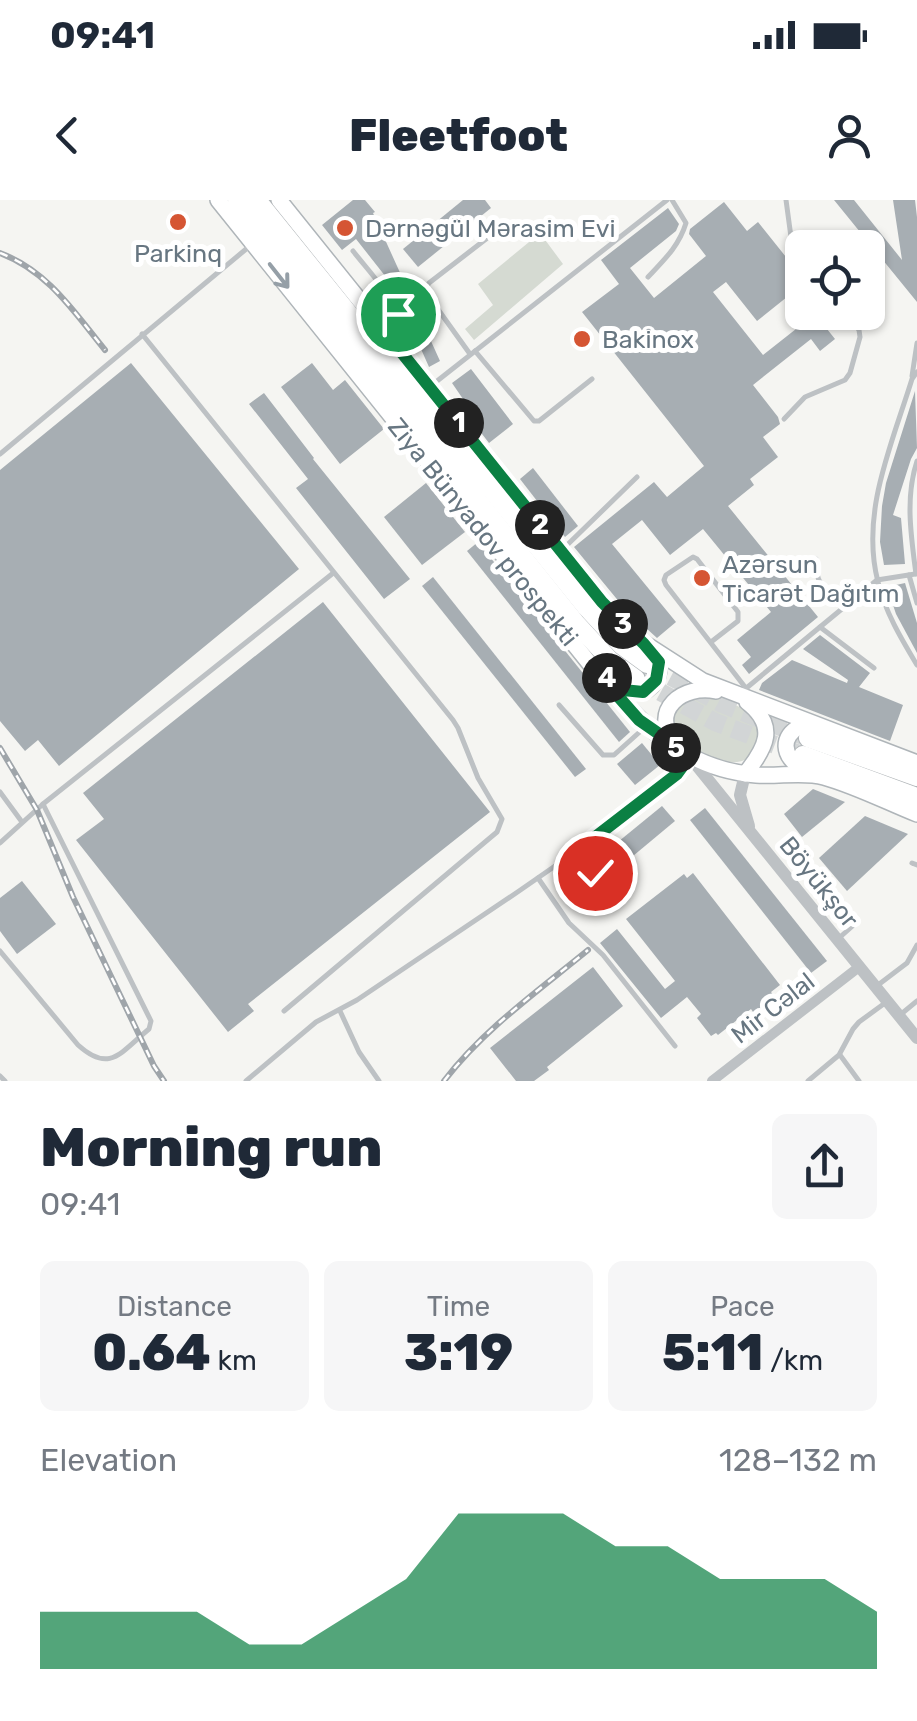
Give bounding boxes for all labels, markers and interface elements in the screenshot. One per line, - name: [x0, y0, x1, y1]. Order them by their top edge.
- text: 09:41: [50, 12, 155, 58]
- icon: back: [40, 108, 95, 163]
- icon: person: [822, 108, 877, 163]
- text: Fleetfoot: [349, 109, 568, 162]
- marker: Parkinq: [167, 211, 189, 233]
- place label: Dərnəgül Mərasim Evi: [365, 214, 616, 243]
- marker: Dərnəgül Mərasim Evi: [334, 217, 356, 239]
- map controls: [785, 230, 885, 330]
- button: locate: [785, 230, 885, 330]
- place label: Parkinq: [134, 239, 222, 268]
- one-way arrow: [268, 263, 290, 289]
- pin: [356, 272, 441, 357]
- icon: arrive: [371, 287, 426, 342]
- place label: Bakinox: [602, 325, 694, 354]
- marker: Bakinox: [571, 328, 593, 350]
- pin: 1: [434, 398, 484, 448]
- text: 1: [452, 406, 466, 439]
- street label: Ziya Bünyadov prospekti: [382, 412, 584, 652]
- pin: 2: [515, 500, 565, 550]
- text: 2: [531, 508, 549, 541]
- place label: Azərsun Ticarət Dağıtım: [722, 550, 899, 608]
- marker: Azərsun Ticarət Dağıtım: [691, 567, 713, 589]
- pin: 3: [598, 599, 648, 649]
- text: 3: [614, 607, 632, 640]
- pin: 4: [582, 653, 632, 703]
- text: 4: [597, 661, 617, 694]
- pin: 5: [651, 723, 701, 773]
- text: 5: [667, 731, 685, 764]
- pin: [553, 831, 638, 916]
- street label: Böyükşor: [774, 831, 865, 934]
- icon: check: [568, 846, 623, 901]
- street label: Mir Cəlal: [726, 967, 820, 1049]
- button: share: [772, 1114, 877, 1219]
- text: Morning run: [40, 1115, 382, 1180]
- text: 09:41: [40, 1185, 120, 1223]
- text: Distance: [117, 1290, 232, 1323]
- text: Time: [427, 1290, 490, 1323]
- text: Pace: [710, 1290, 775, 1323]
- text: 0.64: [92, 1323, 211, 1383]
- text: 3:19: [404, 1323, 513, 1383]
- text: 5:11: [662, 1323, 763, 1383]
- text: km: [211, 1344, 257, 1377]
- text: /km: [763, 1344, 823, 1377]
- text: Elevation: [40, 1441, 177, 1479]
- text: 128–132 m: [719, 1441, 877, 1479]

